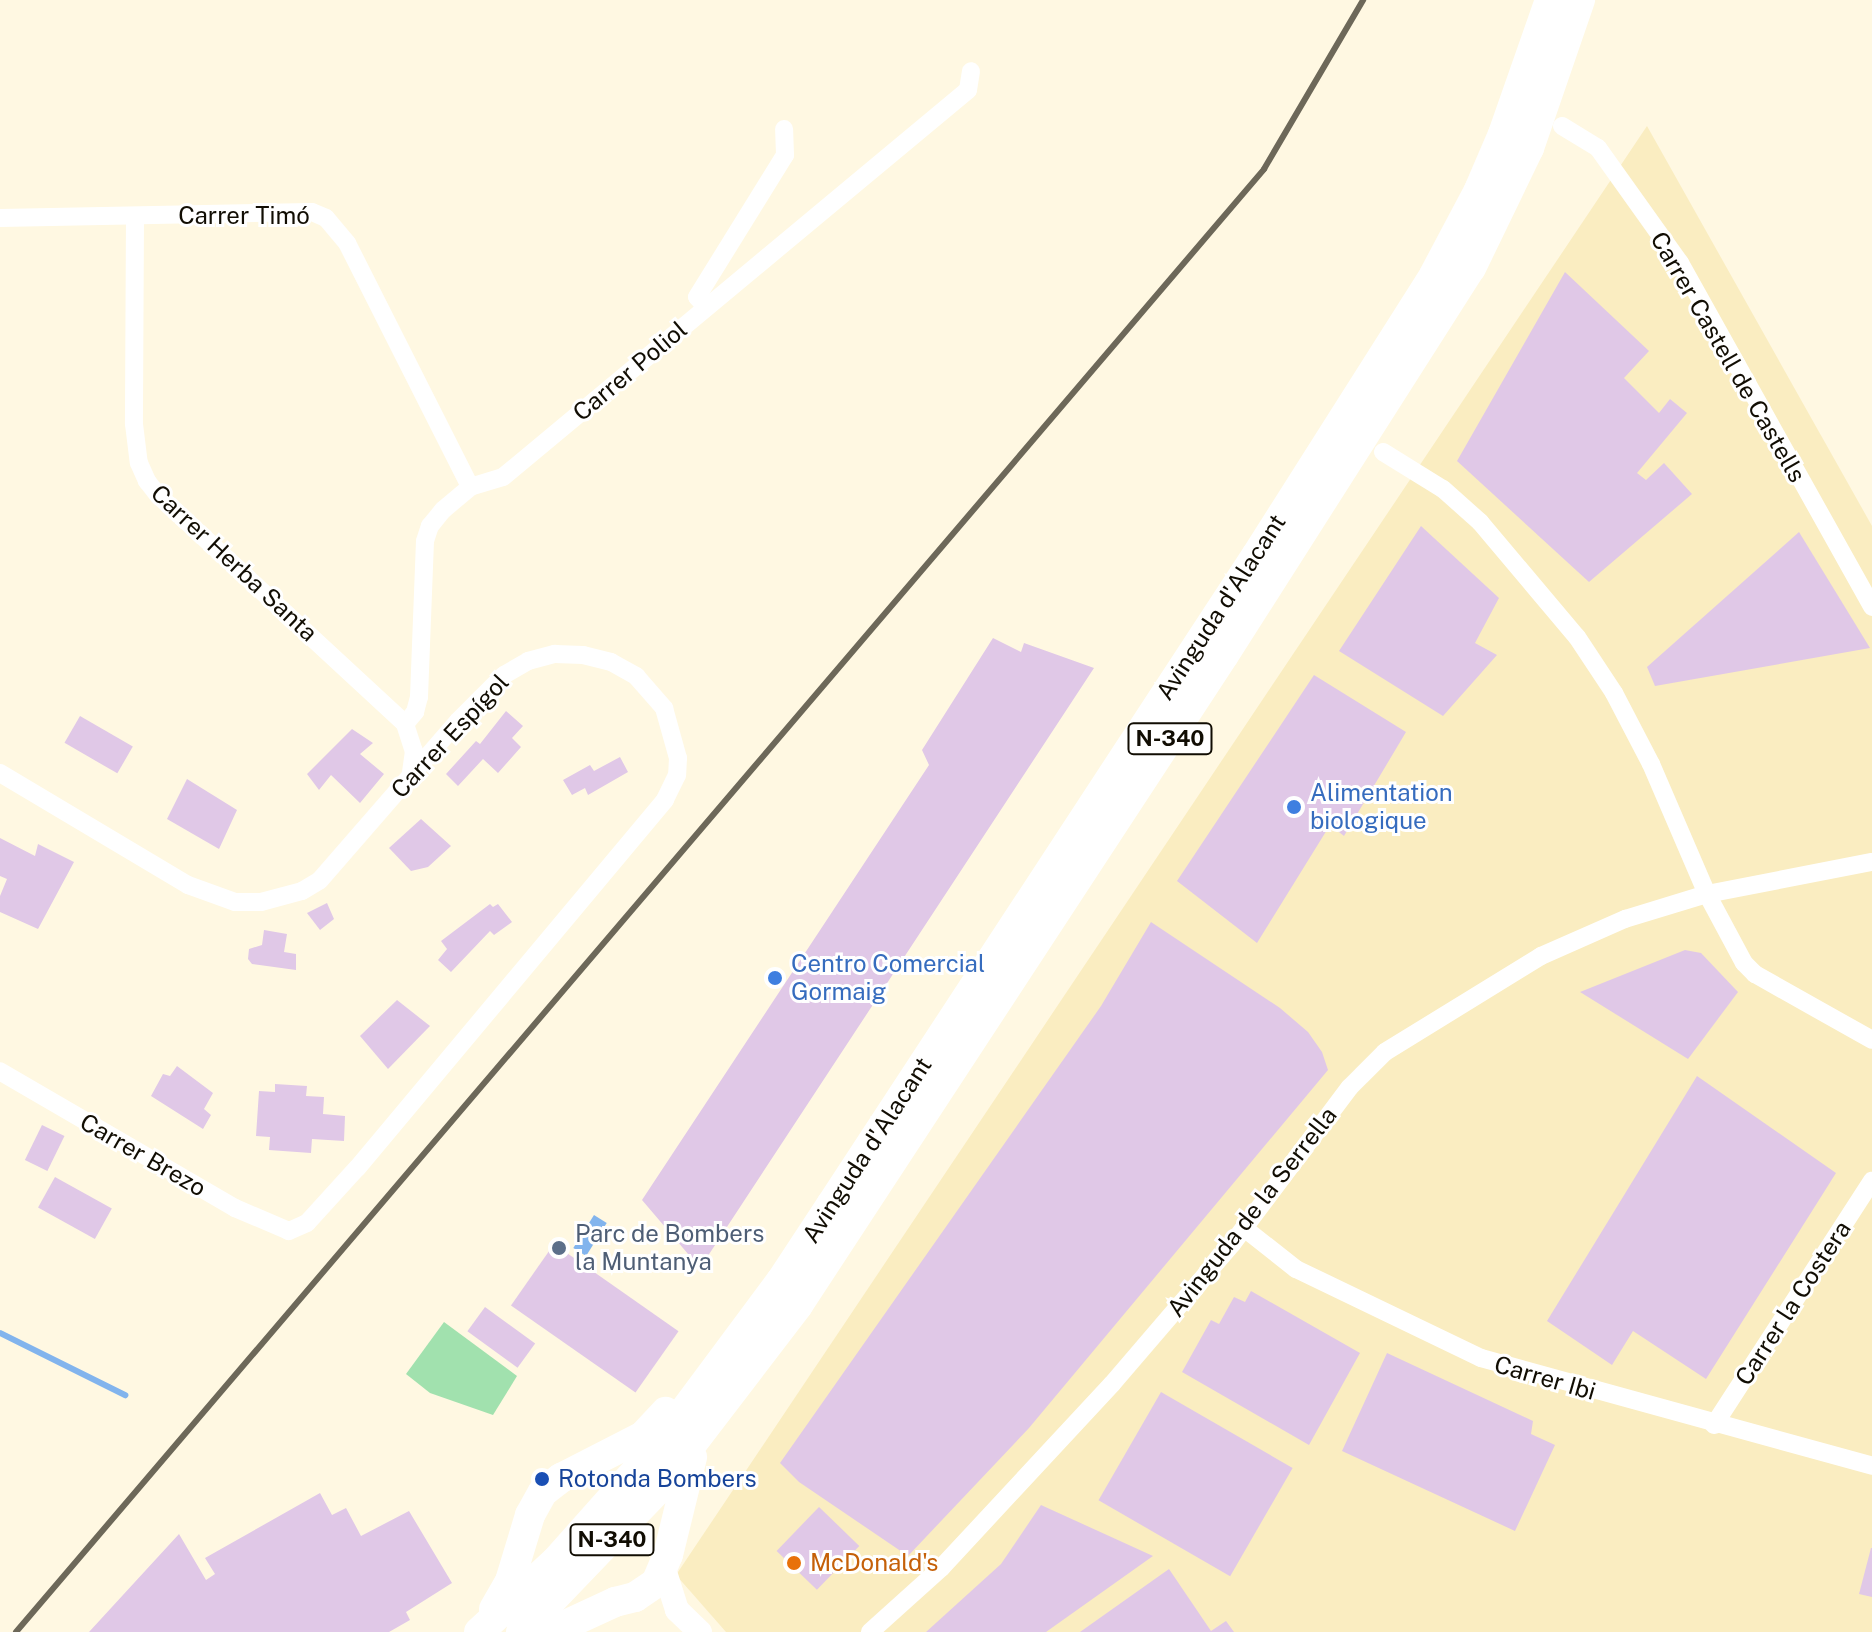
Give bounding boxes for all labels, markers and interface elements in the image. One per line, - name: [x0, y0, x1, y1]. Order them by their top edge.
- street label: Carrer Timó: [178, 202, 310, 230]
- street label: Carrer Castell de Castells: [1644, 227, 1812, 487]
- street label: Carrer Poliol: [567, 315, 693, 427]
- street label: Carrer Herba Santa: [145, 479, 323, 647]
- street label: Avinguda d'Alacant: [1150, 509, 1292, 705]
- street label: Carrer Espígol: [385, 668, 515, 804]
- road number: N-340: [1126, 721, 1214, 757]
- place label: Alimentation biologique: [1310, 779, 1453, 835]
- marker: Alimentation biologique: [1285, 798, 1303, 816]
- place label: Centro Comercial Gormaig: [791, 950, 985, 1006]
- marker: Centro Comercial Gormaig: [766, 969, 784, 987]
- street label: Avinguda d'Alacant: [796, 1052, 938, 1248]
- street label: Avinguda de la Serrella: [1161, 1101, 1343, 1323]
- street label: Carrer Brezo: [75, 1107, 211, 1203]
- street label: Carrer la Costera: [1729, 1216, 1857, 1390]
- place label: Parc de Bombers la Muntanya: [575, 1220, 765, 1276]
- marker: Parc de Bombers la Muntanya: [550, 1239, 568, 1257]
- street label: Carrer Ibi: [1491, 1350, 1599, 1406]
- place label: Rotonda Bombers: [558, 1465, 757, 1493]
- marker: Rotonda Bombers: [533, 1470, 551, 1488]
- road number: N-340: [568, 1522, 656, 1558]
- place label: McDonald's: [810, 1549, 938, 1577]
- marker: McDonald's: [785, 1554, 803, 1572]

